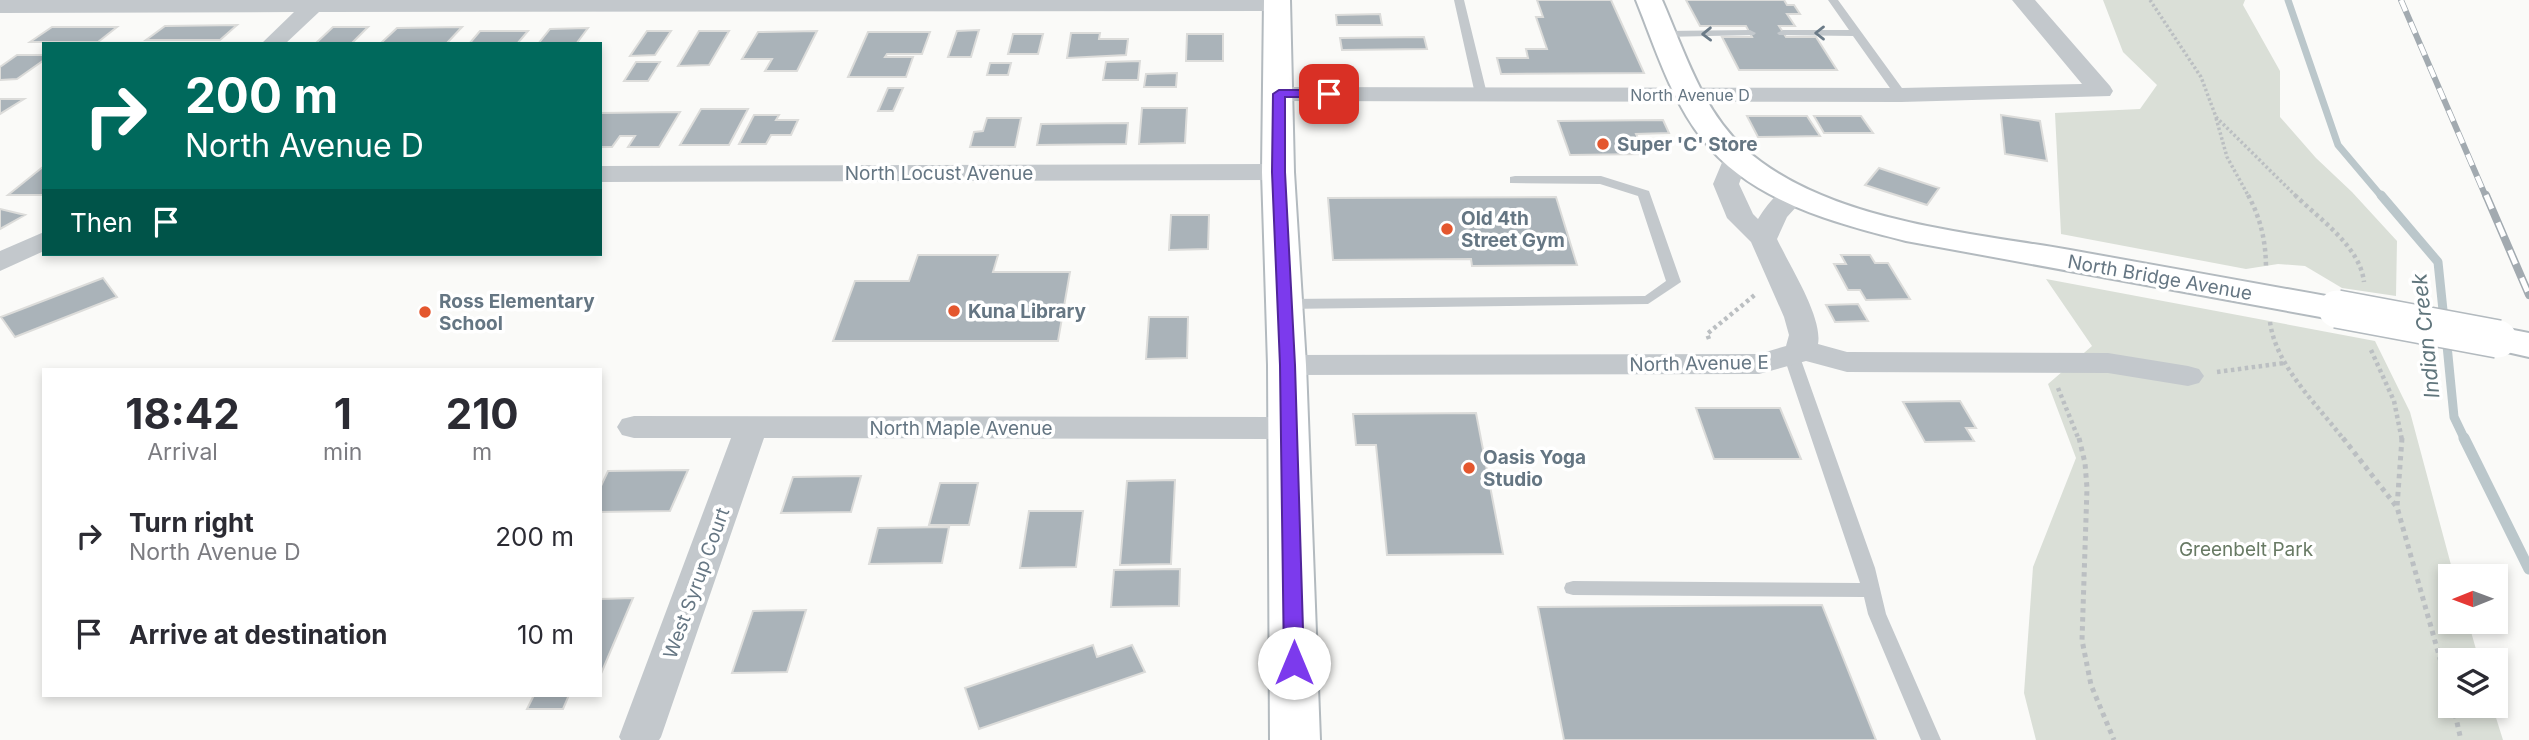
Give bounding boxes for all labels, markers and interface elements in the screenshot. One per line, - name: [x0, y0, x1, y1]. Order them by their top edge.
- one-way arrow: [1814, 25, 1824, 41]
- one-way arrow: [1701, 26, 1712, 41]
- pin: [1299, 64, 1359, 124]
- text: 200 m: [185, 66, 338, 125]
- icon: right: [70, 70, 161, 161]
- icon: arrive: [1310, 75, 1348, 113]
- street label: North Avenue D: [1630, 85, 1750, 105]
- text: North Avenue D: [185, 126, 424, 165]
- place label: Super 'C' Store: [1617, 133, 1758, 156]
- marker: Super 'C' Store: [1595, 136, 1611, 152]
- street label: North Locust Avenue: [845, 162, 1033, 185]
- icon: arrive: [147, 203, 185, 241]
- text: Then: [70, 207, 133, 238]
- place label: Old 4th Street Gym: [1461, 207, 1565, 252]
- marker: Old 4th Street Gym: [1439, 221, 1455, 237]
- street label: North Bridge Avenue: [2066, 250, 2254, 305]
- water label: Indian Creek: [2406, 272, 2445, 400]
- place label: Ross Elementary School: [439, 290, 595, 335]
- place label: Kuna Library: [968, 300, 1087, 323]
- marker: Kuna Library: [946, 303, 962, 319]
- marker: Ross Elementary School: [417, 304, 433, 320]
- street label: North Avenue E: [1629, 351, 1769, 376]
- text: 18:42: [125, 388, 240, 439]
- text: 1: [334, 388, 352, 439]
- text: 210: [446, 388, 519, 439]
- street label: North Maple Avenue: [869, 417, 1053, 440]
- text: Arrival: [147, 438, 218, 466]
- text: min: [323, 438, 362, 466]
- text: m: [472, 438, 492, 466]
- place label: Oasis Yoga Studio: [1483, 446, 1586, 491]
- marker: Oasis Yoga Studio: [1461, 460, 1477, 476]
- street label: West Syrup Court: [659, 505, 734, 662]
- text: Turn right: [129, 507, 254, 538]
- icon: right: [70, 517, 108, 555]
- text: 200 m: [495, 521, 574, 552]
- text: North Avenue D: [129, 538, 301, 566]
- park label: Greenbelt Park: [2179, 538, 2314, 561]
- north arrow: [2438, 564, 2508, 634]
- map controls: [2438, 564, 2508, 718]
- icon: arrive: [70, 615, 108, 653]
- text: Arrive at destination: [129, 619, 388, 650]
- text: 10 m: [517, 619, 574, 650]
- position arrow: [1257, 626, 1331, 700]
- button: layers: [2438, 648, 2508, 718]

